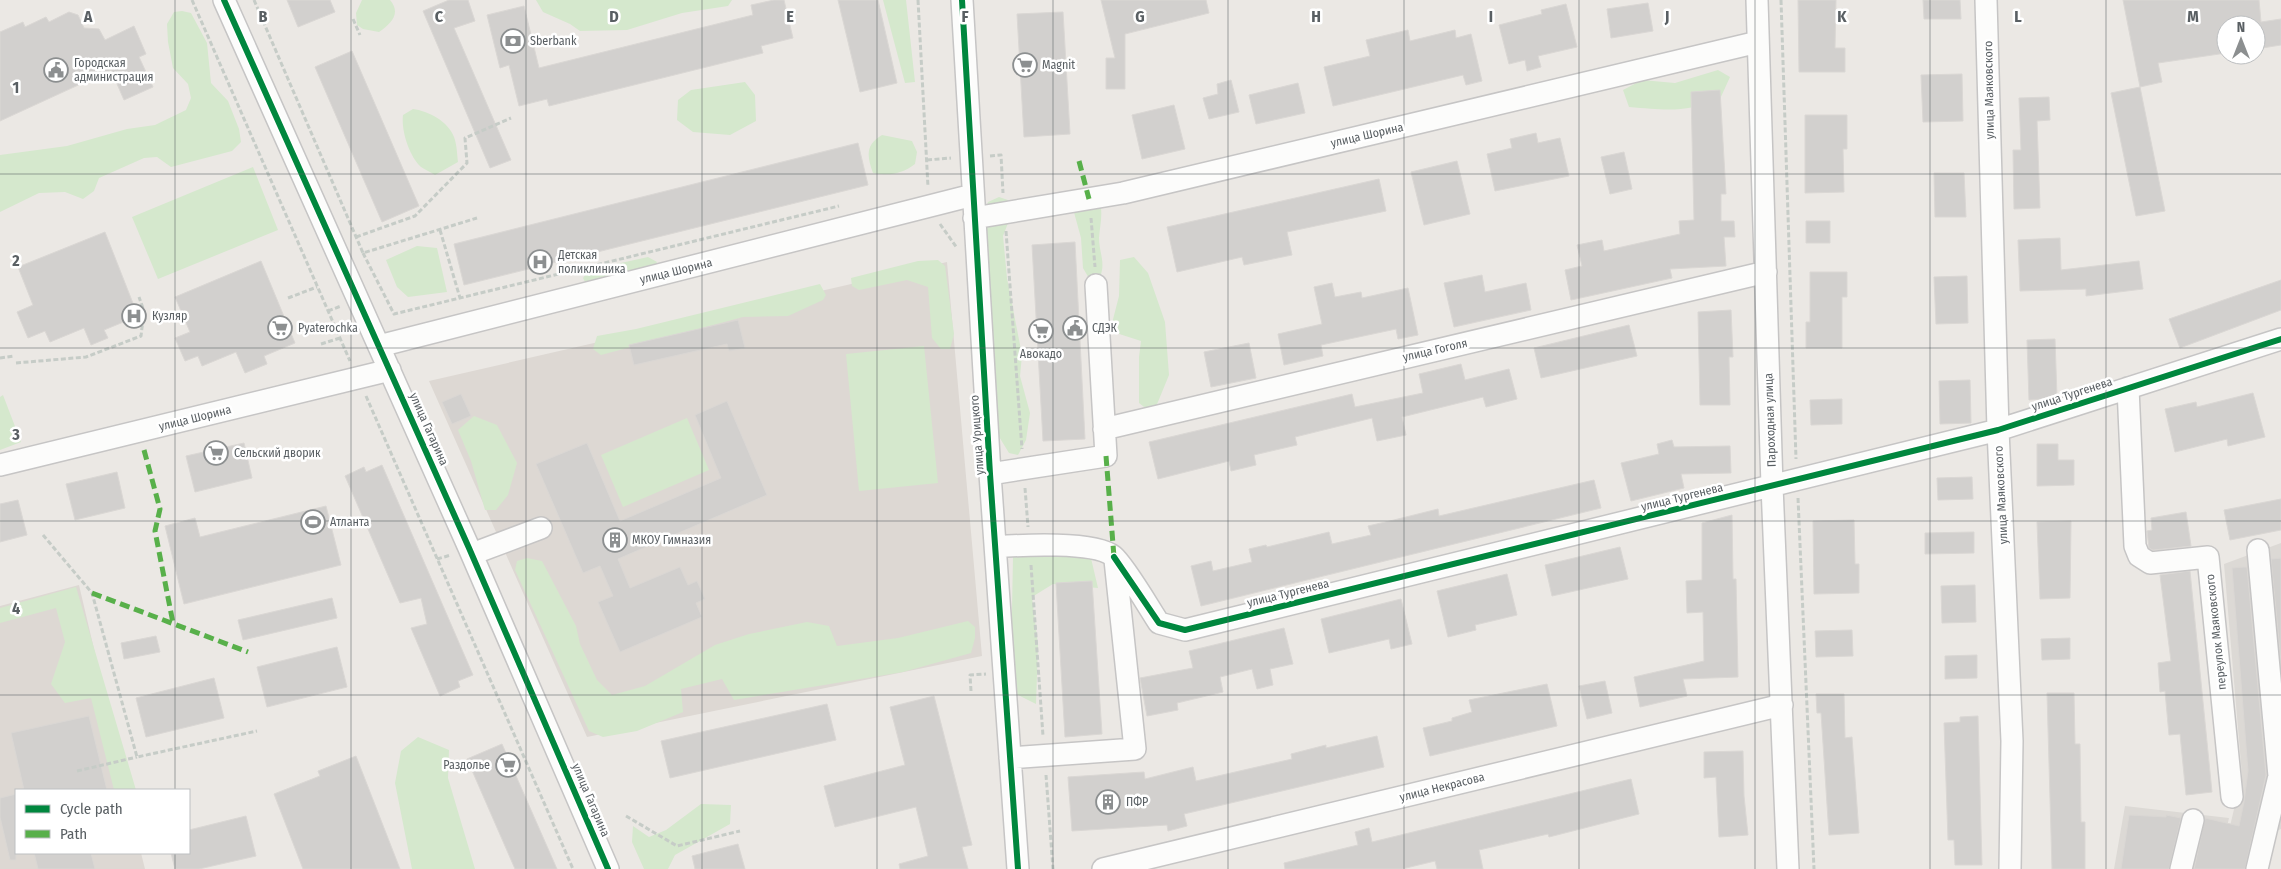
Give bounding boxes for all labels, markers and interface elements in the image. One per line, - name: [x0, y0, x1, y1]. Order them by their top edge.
- text: A: [83, 7, 93, 26]
- text: B: [259, 7, 268, 26]
- text: C: [435, 7, 444, 26]
- text: D: [609, 7, 619, 26]
- text: E: [786, 7, 794, 26]
- text: F: [961, 7, 969, 26]
- text: G: [1135, 7, 1145, 26]
- text: H: [1311, 7, 1321, 26]
- text: I: [1489, 7, 1493, 26]
- text: J: [1664, 7, 1669, 26]
- text: K: [1837, 7, 1847, 26]
- text: L: [2014, 7, 2022, 26]
- text: M: [2187, 7, 2199, 26]
- north arrow: [2216, 15, 2266, 65]
- text: N: [2237, 19, 2245, 36]
- bank icon: Sberbank: [500, 28, 526, 54]
- place label: Sberbank: [530, 34, 577, 48]
- street label: улица Маяковского: [1981, 41, 1997, 139]
- supermarket icon: Magnit: [1012, 52, 1038, 78]
- place label: Городская администрация: [74, 56, 153, 84]
- public building icon: Городская администрация: [43, 57, 69, 83]
- place label: Magnit: [1042, 58, 1075, 72]
- text: 1: [13, 78, 19, 97]
- street label: улица Шорина: [1329, 120, 1405, 150]
- place label: Детская поликлиника: [557, 248, 626, 276]
- hospital icon: Детская поликлиника: [527, 249, 553, 275]
- text: 2: [11, 251, 20, 270]
- street label: улица Шорина: [638, 255, 714, 287]
- hospital icon: Кузляр: [121, 303, 147, 329]
- place label: Кузляр: [152, 309, 187, 323]
- supermarket icon: Pyaterochka: [267, 315, 293, 341]
- public building icon: СДЭК: [1062, 315, 1088, 341]
- supermarket icon: Авокадо: [1028, 318, 1054, 344]
- place label: Pyaterochka: [298, 321, 358, 335]
- place label: СДЭК: [1092, 321, 1118, 335]
- street label: улица Гоголя: [1401, 336, 1469, 364]
- place label: Авокадо: [1020, 347, 1062, 361]
- street label: Пароходная улица: [1761, 373, 1779, 467]
- street label: улица Тургенева: [2030, 374, 2114, 414]
- street label: улица Гагарина: [407, 390, 451, 468]
- street label: улица Урицкого: [967, 394, 987, 476]
- street label: улица Шорина: [157, 402, 233, 434]
- text: 3: [11, 425, 20, 444]
- supermarket icon: Сельский дворик: [203, 440, 229, 466]
- street label: улица Маяковского: [1991, 445, 2011, 545]
- place label: Сельский дворик: [234, 446, 321, 460]
- street label: улица Тургенева: [1640, 480, 1725, 514]
- sports icon: Атланта: [300, 509, 326, 535]
- place label: Атланта: [330, 515, 369, 529]
- building icon: МКОУ Гимназия: [602, 527, 628, 553]
- place label: МКОУ Гимназия: [632, 533, 711, 547]
- street label: переулок Маяковского: [2203, 573, 2229, 691]
- street label: улица Тургенева: [1246, 576, 1331, 610]
- text: 4: [12, 599, 20, 618]
- supermarket icon: Раздолье: [495, 752, 521, 778]
- place label: Раздолье: [443, 758, 490, 772]
- street label: улица Гагарина: [569, 761, 613, 839]
- street label: улица Некрасова: [1398, 770, 1486, 804]
- legend: [15, 789, 190, 854]
- building icon: ПФР: [1095, 789, 1121, 815]
- place label: ПФР: [1126, 795, 1148, 809]
- text: Cycle path: [60, 800, 123, 818]
- text: Path: [60, 825, 87, 843]

